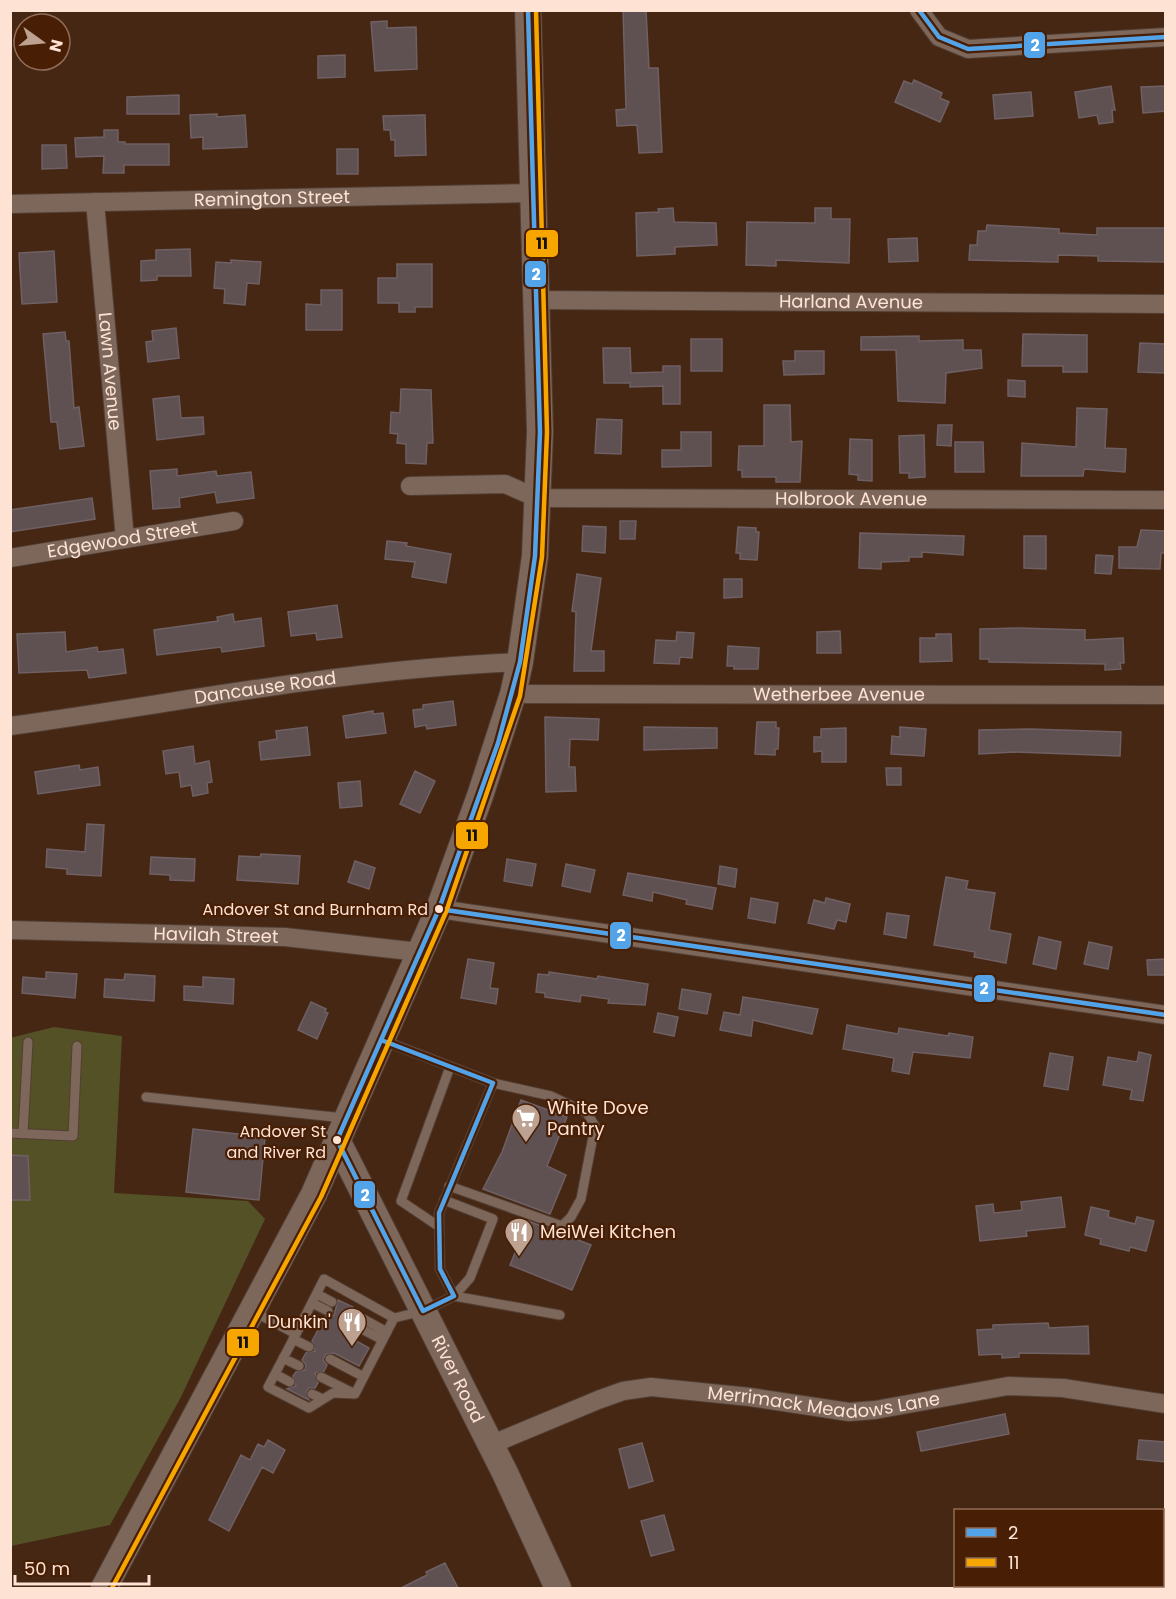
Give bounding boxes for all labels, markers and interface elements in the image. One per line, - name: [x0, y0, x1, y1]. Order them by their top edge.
- north arrow: [12, 12, 72, 72]
- line badge: 2: [1023, 31, 1046, 59]
- text: 2: [1030, 34, 1040, 57]
- text: N: [43, 37, 69, 55]
- street label: Remington Street: [194, 184, 350, 212]
- line badge: 11: [525, 229, 559, 258]
- text: 11: [536, 232, 548, 255]
- line badge: 2: [524, 260, 547, 288]
- text: 2: [531, 263, 541, 286]
- street label: Harland Avenue: [779, 289, 923, 314]
- street label: Lawn Avenue: [93, 311, 128, 432]
- street label: Holbrook Avenue: [775, 486, 927, 511]
- street label: Edgewood Street: [45, 514, 200, 564]
- street label: Dancause Road: [192, 665, 338, 710]
- street label: Wetherbee Avenue: [753, 681, 925, 707]
- line badge: 11: [455, 821, 489, 850]
- text: 11: [466, 824, 478, 847]
- place label: Andover St and Burnham Rd: [203, 898, 428, 921]
- marker: Andover St and Burnham Rd: [433, 903, 445, 915]
- street label: Havilah Street: [153, 921, 279, 949]
- line badge: 2: [609, 921, 632, 950]
- text: 2: [616, 924, 626, 947]
- line badge: 2: [973, 974, 996, 1003]
- text: 2: [979, 977, 989, 1000]
- place label: White Dove Pantry: [547, 1095, 649, 1141]
- supermarket icon: White Dove Pantry: [510, 1102, 542, 1144]
- place label: Andover St and River Rd: [227, 1120, 326, 1164]
- marker: Andover St and River Rd: [331, 1134, 343, 1146]
- line badge: 2: [353, 1180, 376, 1209]
- text: 2: [360, 1184, 370, 1207]
- restaurant icon: MeiWei Kitchen: [503, 1216, 535, 1258]
- place label: MeiWei Kitchen: [540, 1219, 676, 1244]
- restaurant icon: Dunkin': [336, 1306, 368, 1348]
- place label: Dunkin': [267, 1309, 331, 1334]
- line badge: 11: [226, 1328, 260, 1357]
- text: 11: [237, 1331, 249, 1354]
- street label: River Road: [426, 1331, 491, 1427]
- street label: Merrimack Meadows Lane: [706, 1380, 942, 1424]
- legend: [954, 1509, 1164, 1587]
- text: 2: [1008, 1520, 1018, 1545]
- scale bar: [15, 1548, 148, 1586]
- text: 11: [1008, 1550, 1020, 1575]
- text: 50 m: [24, 1556, 70, 1581]

